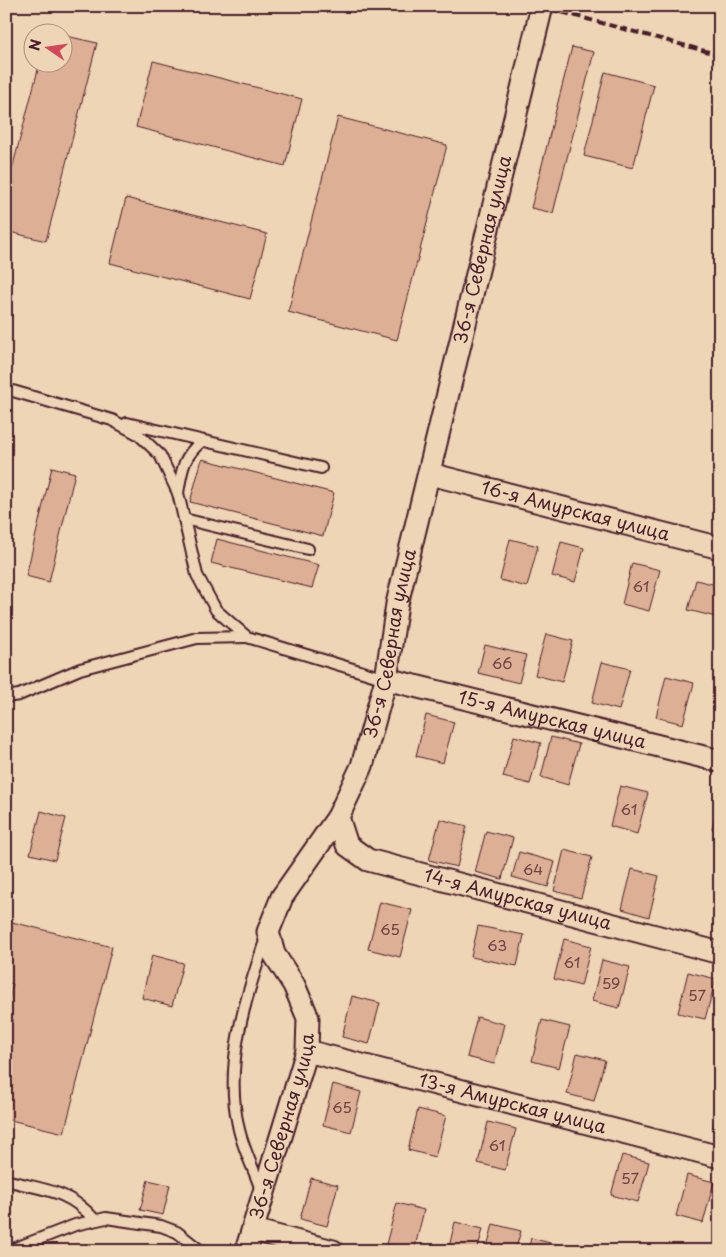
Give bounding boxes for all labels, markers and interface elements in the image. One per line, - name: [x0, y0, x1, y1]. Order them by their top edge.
- north arrow: [22, 22, 72, 72]
- text: N: [23, 37, 46, 53]
- street label: 36-я Северная улица: [446, 152, 518, 346]
- street label: 16-я Амурская улица: [479, 473, 674, 547]
- street label: 36-я Северная улица: [355, 545, 422, 741]
- house number: 61: [633, 574, 649, 597]
- house number: 66: [492, 651, 512, 674]
- street label: 15-я Амурская улица: [456, 682, 650, 755]
- house number: 61: [621, 797, 637, 820]
- house number: 64: [523, 857, 543, 880]
- street label: 14-я Амурская улица: [421, 860, 615, 936]
- house number: 65: [380, 917, 400, 940]
- house number: 63: [487, 933, 507, 956]
- house number: 61: [564, 950, 580, 973]
- house number: 59: [602, 971, 620, 994]
- house number: 57: [688, 983, 706, 1006]
- street label: 36-я Северная улица: [241, 1032, 320, 1223]
- street label: 13-я Амурская улица: [416, 1065, 610, 1139]
- house number: 65: [332, 1095, 352, 1118]
- house number: 61: [489, 1133, 505, 1156]
- house number: 57: [621, 1166, 639, 1189]

